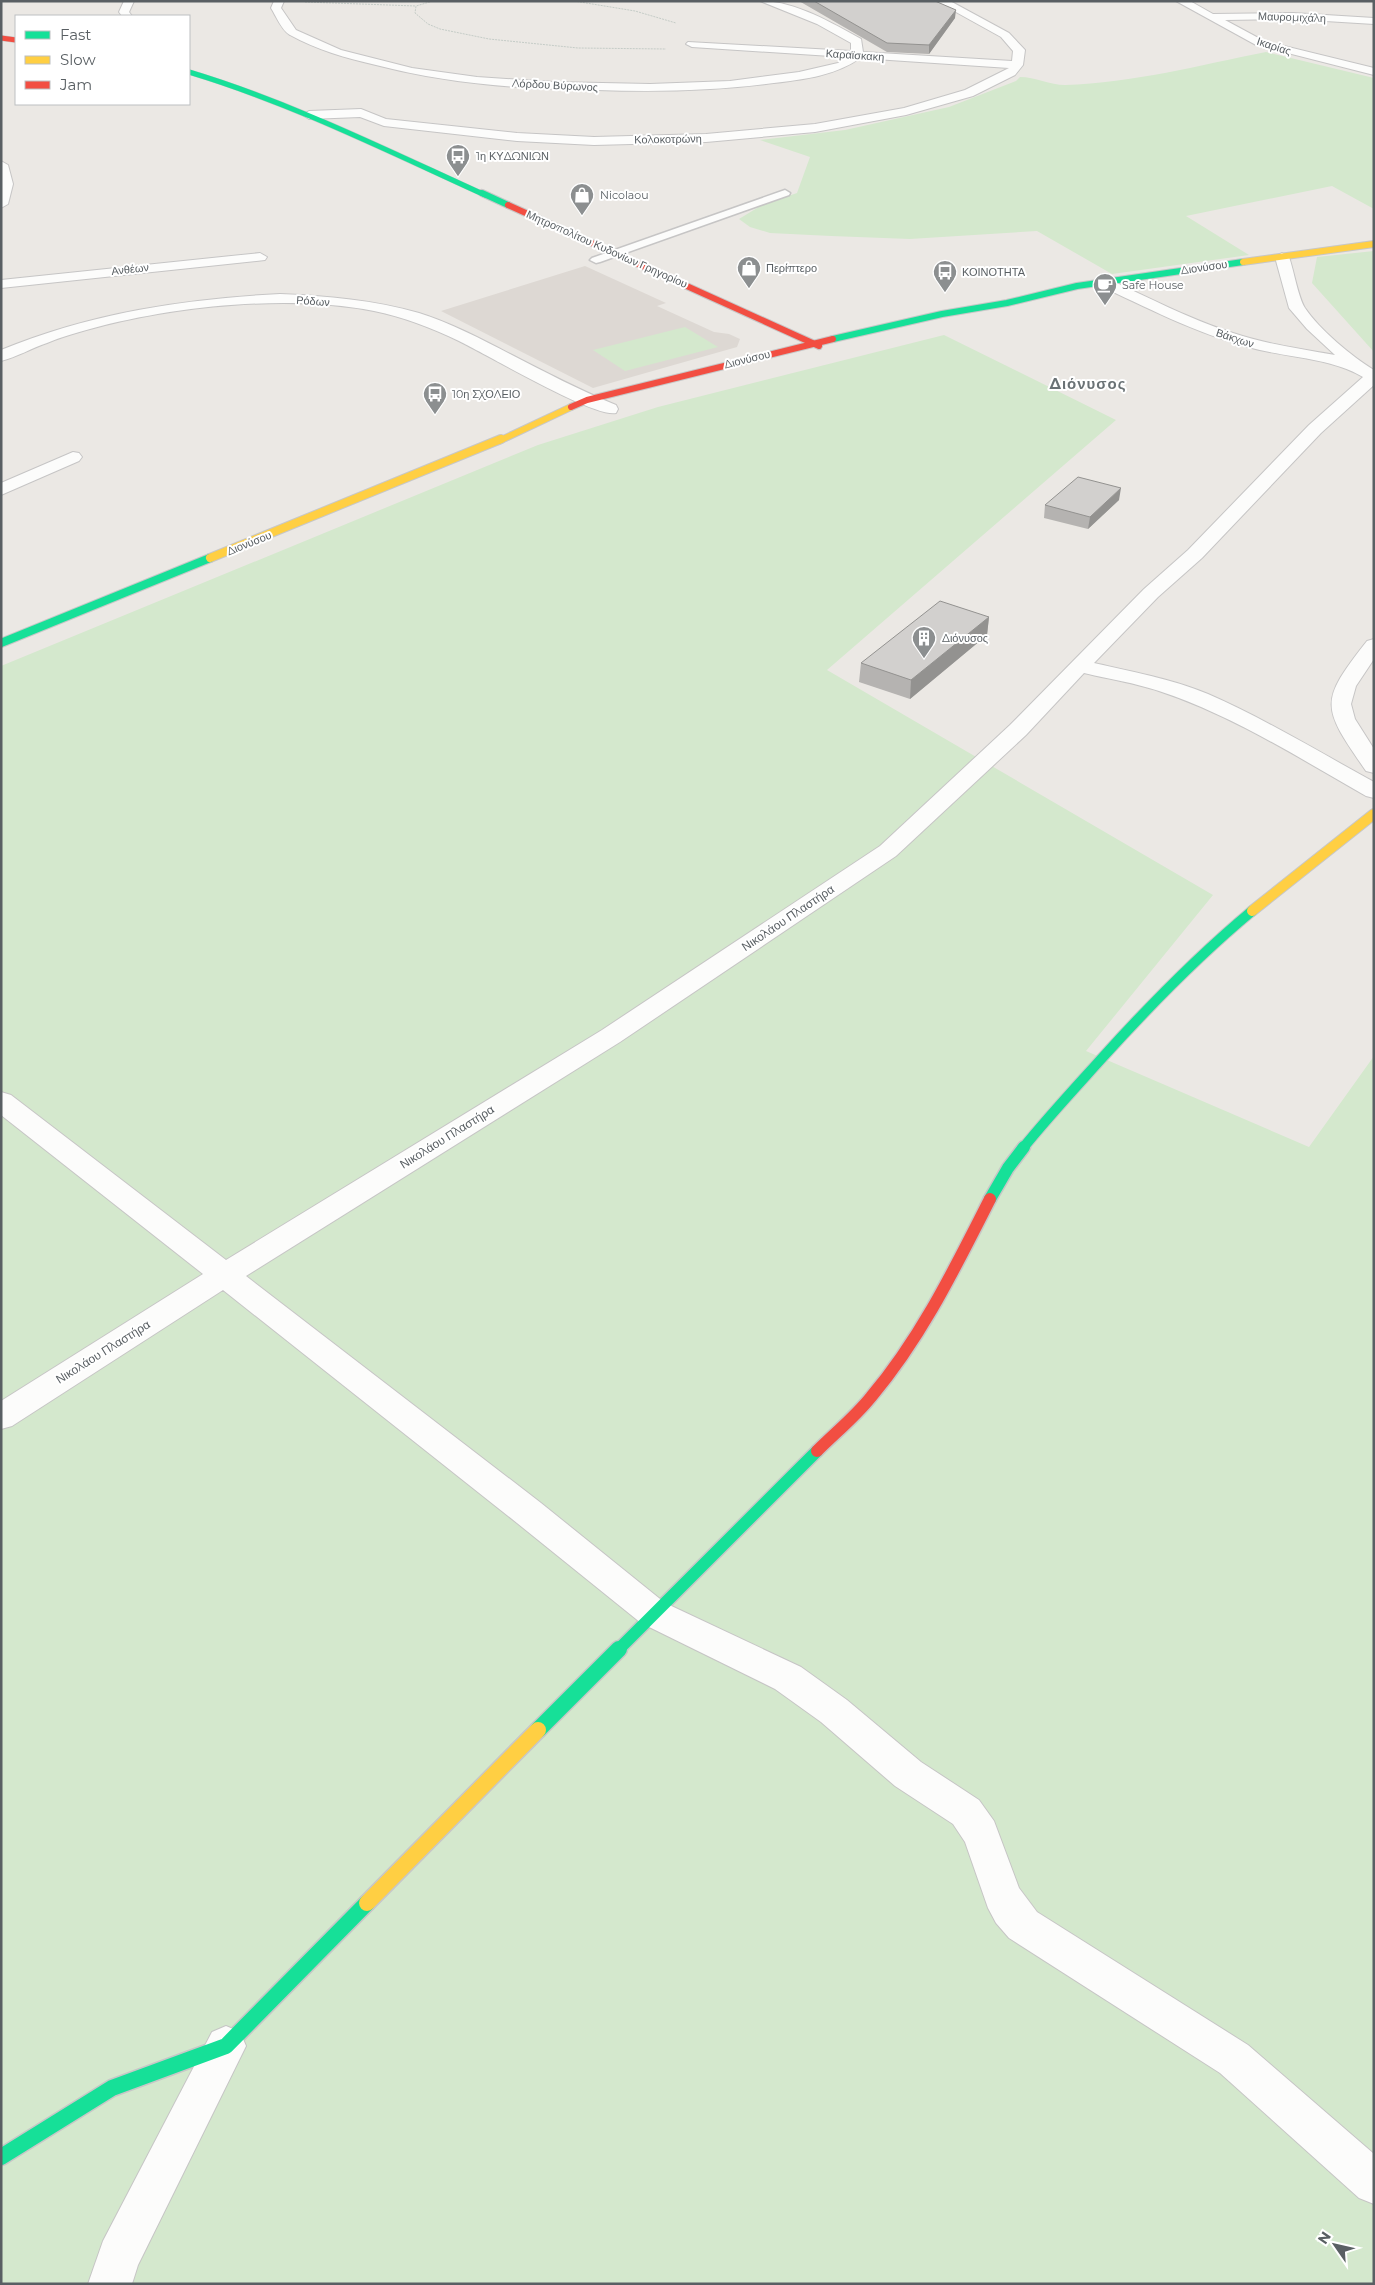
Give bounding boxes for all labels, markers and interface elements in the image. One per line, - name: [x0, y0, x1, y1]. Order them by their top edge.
- street label: Μαυρομιχάλη: [1258, 9, 1326, 25]
- legend: [15, 15, 190, 105]
- text: Fast: [60, 25, 91, 44]
- street label: Ικαρίας: [1255, 34, 1293, 58]
- street label: Καραϊσκακη: [825, 46, 885, 64]
- text: Slow: [60, 50, 96, 69]
- text: Jam: [59, 75, 92, 94]
- street label: Λόρδου Βύρωνος: [512, 76, 598, 94]
- street label: Κολοκοτρώνη: [634, 131, 702, 147]
- bus stop icon: 1η ΚΥΔΩΝΙΩΝ: [445, 143, 471, 177]
- place label: 1η ΚΥΔΩΝΙΩΝ: [476, 149, 549, 163]
- shop icon: Nicolaou: [569, 182, 595, 216]
- place label: Nicolaou: [600, 188, 649, 202]
- street label: Μητροπολίτου Κυδονίων Γρηγορίου: [524, 207, 690, 291]
- shop icon: Περίπτερο: [736, 255, 762, 289]
- street label: Διονύσου: [1180, 257, 1228, 277]
- bus stop icon: ΚΟΙΝΟΤΗΤΑ: [932, 259, 958, 293]
- street label: Ανθέων: [110, 260, 150, 278]
- place label: Περίπτερο: [766, 261, 817, 275]
- place label: ΚΟΙΝΟΤΗΤΑ: [962, 265, 1026, 279]
- cafe icon: Safe House: [1092, 272, 1118, 306]
- place label: Safe House: [1122, 278, 1184, 292]
- street label: Ρόδων: [296, 293, 331, 309]
- street label: Βάκχων: [1214, 325, 1256, 351]
- street label: Διονύσου: [723, 347, 771, 371]
- district label: Διόνυσος: [1048, 374, 1127, 393]
- bus stop icon: 10η ΣΧΟΛΕΙΟ: [422, 381, 448, 415]
- place label: 10η ΣΧΟΛΕΙΟ: [452, 387, 521, 401]
- street label: Διονύσου: [225, 528, 273, 558]
- building icon: Διόνυσος: [911, 625, 937, 659]
- place label: Διόνυσος: [942, 631, 988, 645]
- street label: Νικολάου Πλαστήρα: [739, 881, 837, 954]
- street label: Νικολάου Πλαστήρα: [397, 1101, 497, 1172]
- street label: Νικολάου Πλαστήρα: [53, 1316, 153, 1387]
- north arrow: [1310, 2220, 1360, 2270]
- text: N: [1314, 2228, 1335, 2247]

